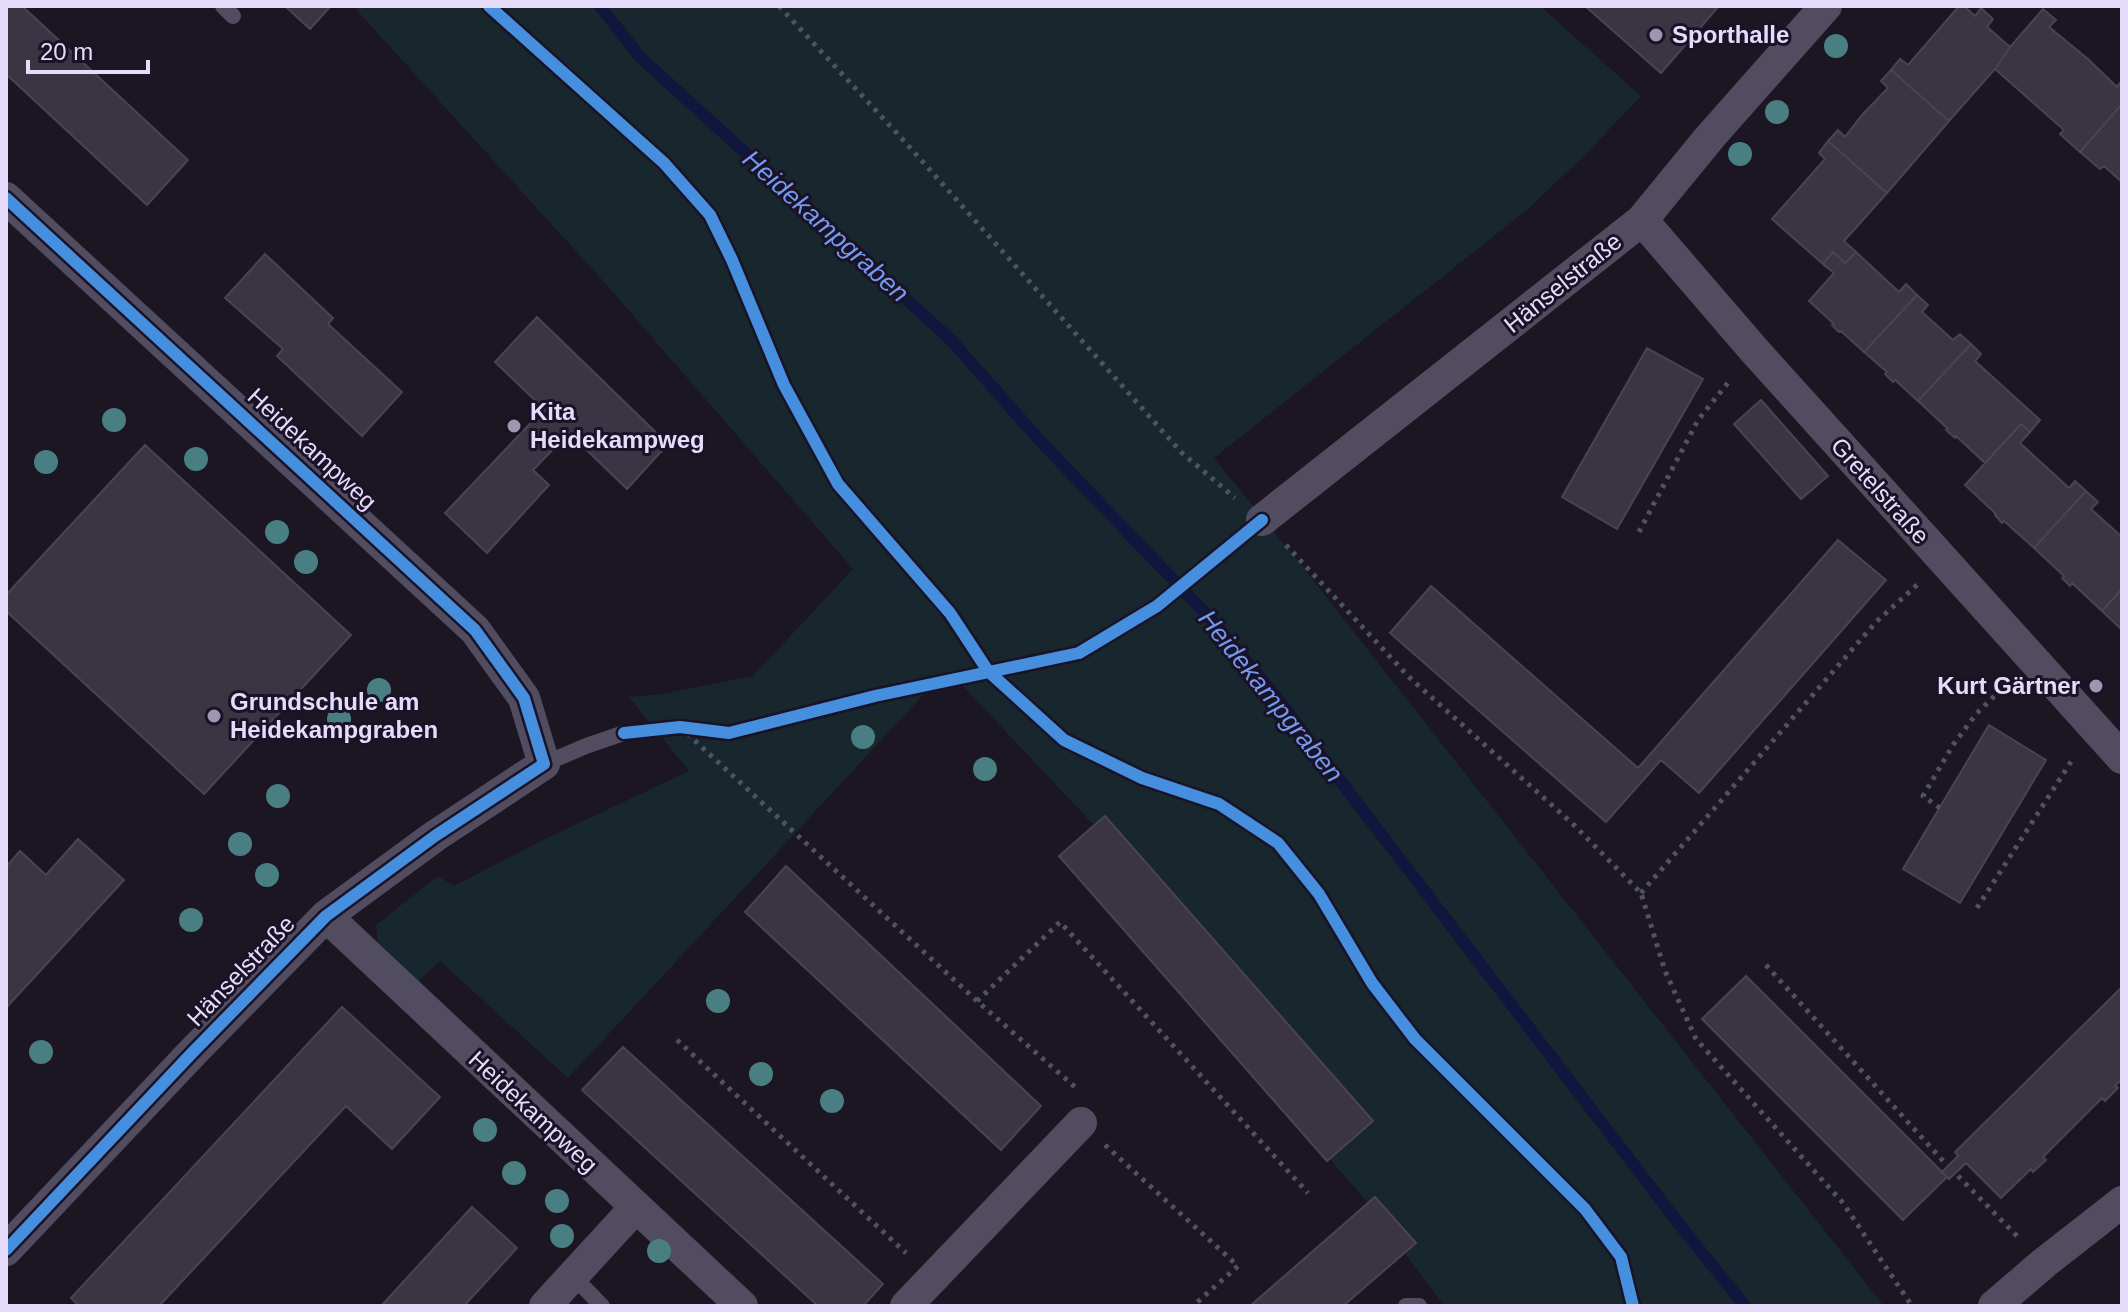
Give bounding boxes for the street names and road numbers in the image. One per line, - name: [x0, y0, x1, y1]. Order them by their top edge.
- street label: Hänselstraße: [1499, 227, 1627, 338]
- street label: Heidekampweg: [243, 382, 382, 515]
- street label: Gretelstraße: [1826, 432, 1935, 549]
- street label: Hänselstraße: [181, 910, 300, 1031]
- street label: Heidekampweg: [464, 1045, 603, 1178]

